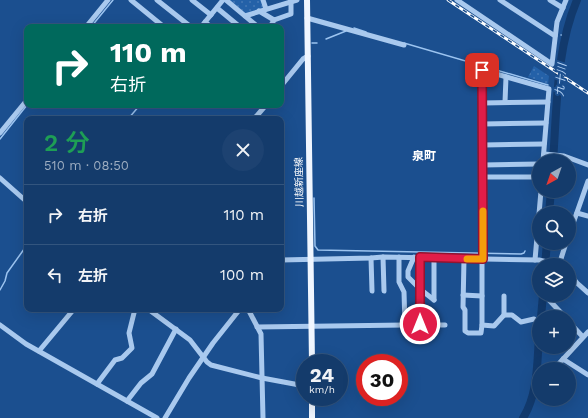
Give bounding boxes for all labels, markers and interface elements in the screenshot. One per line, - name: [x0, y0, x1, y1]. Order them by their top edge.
- text: 110 m: [110, 36, 187, 69]
- icon: right: [44, 40, 96, 92]
- pin: [465, 53, 499, 87]
- icon: arrive: [471, 59, 493, 81]
- water label: 九十川: [553, 62, 569, 97]
- text: 右折: [110, 74, 146, 95]
- text: 2 分: [44, 129, 90, 157]
- button: close: [222, 129, 264, 171]
- district label: 泉町: [412, 149, 436, 163]
- north arrow: [532, 154, 576, 198]
- map controls: [532, 154, 576, 406]
- street label: 川越新座線: [293, 157, 305, 207]
- text: 510 m · 08:50: [44, 158, 129, 173]
- icon: right: [44, 204, 66, 226]
- text: 110 m: [224, 206, 264, 224]
- button: search: [532, 206, 576, 250]
- text: 右折: [78, 207, 108, 225]
- button: layers: [532, 258, 576, 302]
- icon: left: [44, 264, 66, 286]
- text: 100 m: [220, 266, 264, 284]
- text: 左折: [78, 267, 108, 285]
- position arrow: [399, 303, 441, 345]
- button: +: [532, 310, 576, 354]
- speed limit sign: 30: [356, 354, 408, 406]
- button: −: [532, 362, 576, 406]
- text: 24: [310, 363, 334, 387]
- text: km/h: [309, 384, 335, 395]

